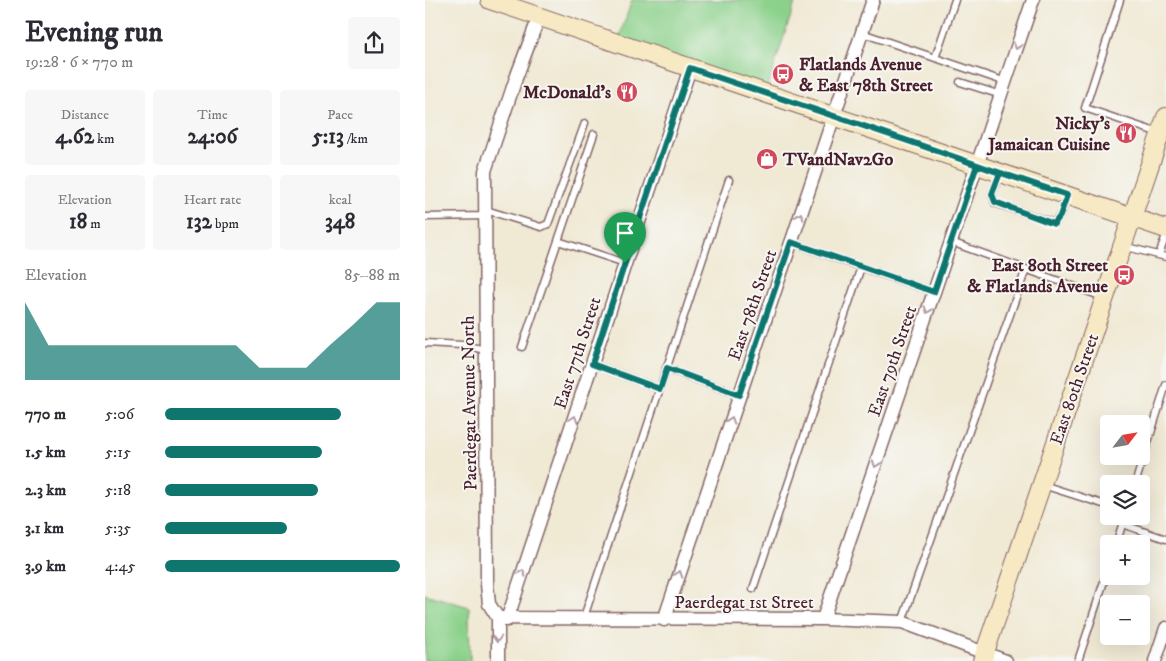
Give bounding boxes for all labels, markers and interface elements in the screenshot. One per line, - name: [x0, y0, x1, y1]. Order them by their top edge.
- text: Evening run: [25, 15, 163, 50]
- button: share: [348, 17, 400, 69]
- one-way arrow: [1013, 41, 1023, 50]
- text: 19:28 · 6 × 770 m: [25, 52, 133, 72]
- place label: Flatlands Avenue & East 78th Street: [799, 54, 933, 97]
- bus stop icon: Flatlands Avenue & East 78th Street: [771, 62, 795, 86]
- restaurant icon: McDonald's: [615, 80, 639, 104]
- place label: McDonald's: [523, 82, 611, 104]
- text: Distance: [61, 106, 109, 124]
- text: Time: [197, 106, 228, 124]
- text: Pace: [327, 106, 353, 124]
- place label: Nicky's Jamaican Cuisine: [986, 113, 1111, 156]
- restaurant icon: Nicky's Jamaican Cuisine: [1114, 121, 1138, 145]
- text: 4.62: [55, 124, 94, 150]
- text: 24:06: [187, 124, 238, 150]
- text: 5:13: [312, 124, 344, 150]
- text: km: [94, 130, 114, 148]
- text: /km: [344, 130, 368, 148]
- shop icon: TVandNav2Go: [755, 147, 779, 171]
- place label: TVandNav2Go: [782, 149, 893, 171]
- text: Elevation: [58, 191, 112, 209]
- text: Heart rate: [184, 191, 241, 209]
- text: kcal: [329, 191, 352, 209]
- text: 18: [69, 209, 87, 235]
- text: 132: [186, 209, 212, 235]
- text: 348: [325, 209, 355, 235]
- pin: [604, 212, 646, 263]
- one-way arrow: [794, 213, 804, 221]
- text: m: [87, 215, 101, 233]
- text: bpm: [212, 215, 239, 233]
- icon: arrive: [611, 219, 639, 247]
- street label: East 78th Street: [724, 247, 782, 364]
- place label: East 80th Street & Flatlands Avenue: [967, 255, 1109, 298]
- bus stop icon: East 80th Street & Flatlands Avenue: [1112, 263, 1136, 287]
- text: Elevation: [25, 265, 87, 285]
- text: 85–88 m: [344, 265, 400, 285]
- street label: East 77th Street: [549, 294, 607, 412]
- street label: East 79th Street: [864, 303, 922, 420]
- one-way arrow: [924, 306, 934, 314]
- street label: Paerdegat Avenue North: [457, 315, 483, 491]
- street label: East 80th Street: [1046, 331, 1104, 448]
- text: 770 m: [25, 404, 66, 424]
- text: 5:06: [105, 404, 134, 424]
- one-way arrow: [568, 415, 578, 424]
- north arrow: [1100, 415, 1150, 465]
- map controls: [1100, 415, 1150, 645]
- one-way arrow: [725, 416, 735, 425]
- text: 1.5 km: [25, 442, 66, 462]
- text: 5:15: [105, 442, 131, 462]
- one-way arrow: [872, 460, 882, 468]
- button: layers: [1100, 475, 1150, 525]
- text: 2.3 km: [25, 480, 66, 500]
- text: 5:18: [105, 480, 131, 500]
- text: 3.1 km: [25, 518, 64, 538]
- text: 5:35: [105, 518, 131, 538]
- button: +: [1100, 535, 1150, 585]
- text: 3.9 km: [25, 556, 66, 576]
- text: 4:45: [105, 556, 135, 576]
- one-way arrow: [517, 570, 527, 578]
- one-way arrow: [673, 570, 683, 579]
- street label: Paerdegat 1st Street: [674, 592, 814, 614]
- button: −: [1100, 595, 1150, 645]
- one-way arrow: [492, 636, 503, 644]

